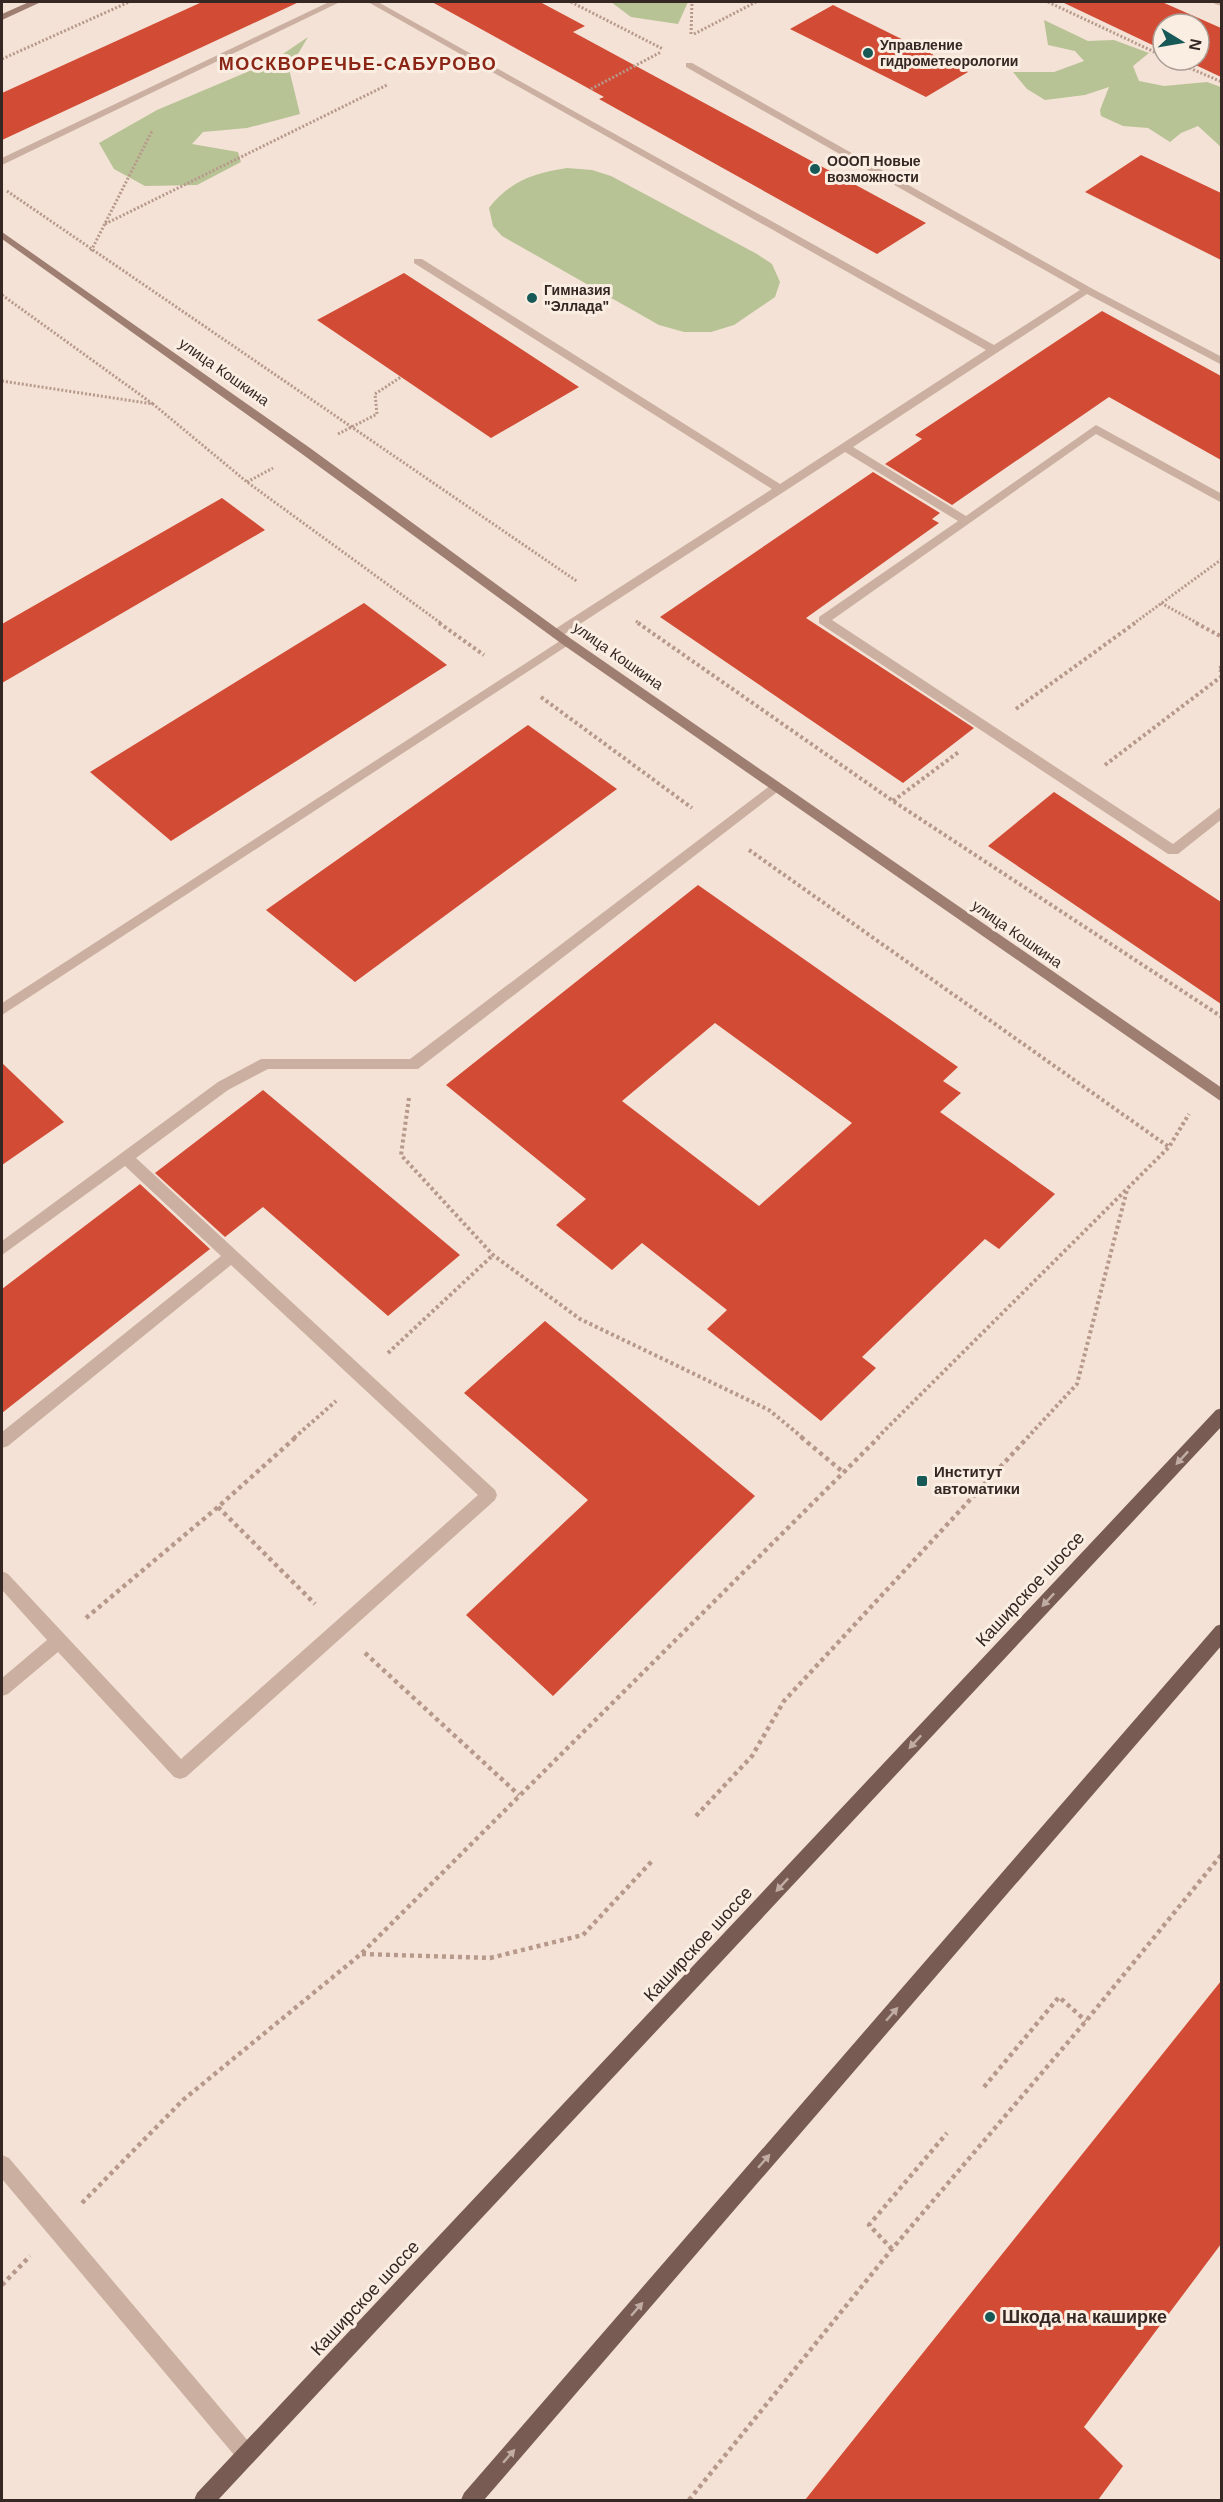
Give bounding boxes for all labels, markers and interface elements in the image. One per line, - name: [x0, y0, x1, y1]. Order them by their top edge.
- north arrow: [1151, 12, 1211, 72]
- place label: Управление гидрометеорологии: [880, 37, 1018, 69]
- text: N: [1186, 37, 1205, 52]
- marker: Управление гидрометеорологии: [861, 46, 875, 60]
- district label: МОСКВОРЕЧЬЕ-САБУРОВО: [219, 54, 497, 74]
- place label: ОООП Новые возможности: [827, 153, 921, 185]
- marker: ОООП Новые возможности: [808, 162, 822, 176]
- place label: Гимназия "Эллада": [544, 282, 611, 314]
- marker: Гимназия "Эллада": [525, 291, 539, 305]
- street label: улица Кошкина: [176, 334, 273, 409]
- street label: улица Кошкина: [570, 618, 667, 693]
- street label: улица Кошкина: [969, 896, 1066, 971]
- one-way arrow: [1175, 1450, 1189, 1464]
- place label: Институт автоматики: [934, 1463, 1020, 1497]
- marker: Институт автоматики: [915, 1474, 929, 1488]
- street label: Каширское шоссе: [972, 1527, 1088, 1651]
- one-way arrow: [1042, 1593, 1056, 1607]
- one-way arrow: [908, 1735, 922, 1750]
- one-way arrow: [775, 1877, 789, 1892]
- street label: Каширское шоссе: [640, 1882, 756, 2006]
- one-way arrow: [885, 2007, 898, 2022]
- one-way arrow: [757, 2154, 770, 2169]
- street label: Каширское шоссе: [307, 2236, 423, 2360]
- one-way arrow: [630, 2302, 643, 2317]
- place label: Шкода на каширке: [1002, 2307, 1167, 2327]
- marker: Шкода на каширке: [983, 2310, 997, 2324]
- one-way arrow: [502, 2449, 515, 2464]

